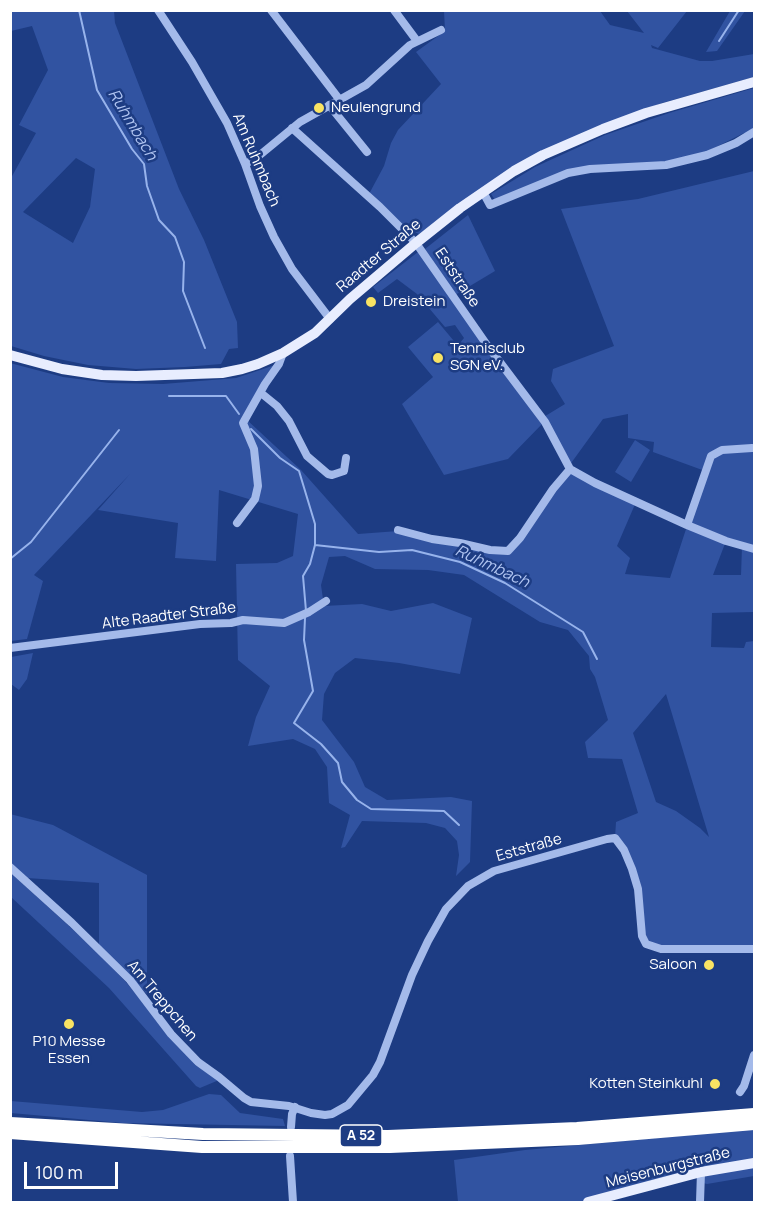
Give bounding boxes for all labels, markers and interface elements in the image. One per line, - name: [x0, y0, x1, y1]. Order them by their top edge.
- water label: Ruhmbach: [103, 86, 161, 164]
- place label: Neulengrund: [331, 99, 421, 117]
- marker: Neulengrund: [312, 101, 326, 115]
- street label: Am Ruhmbach: [228, 111, 284, 209]
- street label: Raadter Straße: [333, 216, 425, 296]
- street label: Eststraße: [431, 245, 483, 311]
- place label: Dreistein: [383, 293, 445, 311]
- marker: Dreistein: [364, 295, 378, 309]
- place label: Tennisclub SGN eV.: [450, 340, 525, 375]
- marker: Tennisclub SGN eV.: [431, 351, 445, 365]
- water label: Ruhmbach: [452, 542, 532, 592]
- street label: Alte Raadter Straße: [101, 599, 237, 633]
- street label: Eststraße: [494, 830, 564, 866]
- place label: Saloon: [649, 956, 697, 974]
- street label: Am Treppchen: [123, 957, 201, 1045]
- marker: Saloon: [702, 958, 716, 972]
- marker: P10 Messe Essen: [62, 1017, 76, 1031]
- place label: P10 Messe Essen: [33, 1033, 105, 1068]
- place label: Kotten Steinkuhl: [589, 1075, 703, 1093]
- marker: Kotten Steinkuhl: [708, 1077, 722, 1091]
- road number: A 52: [340, 1125, 382, 1147]
- street label: Meisenburgstraße: [604, 1144, 732, 1192]
- scale bar: [27, 1150, 122, 1188]
- text: 100 m: [35, 1160, 83, 1184]

